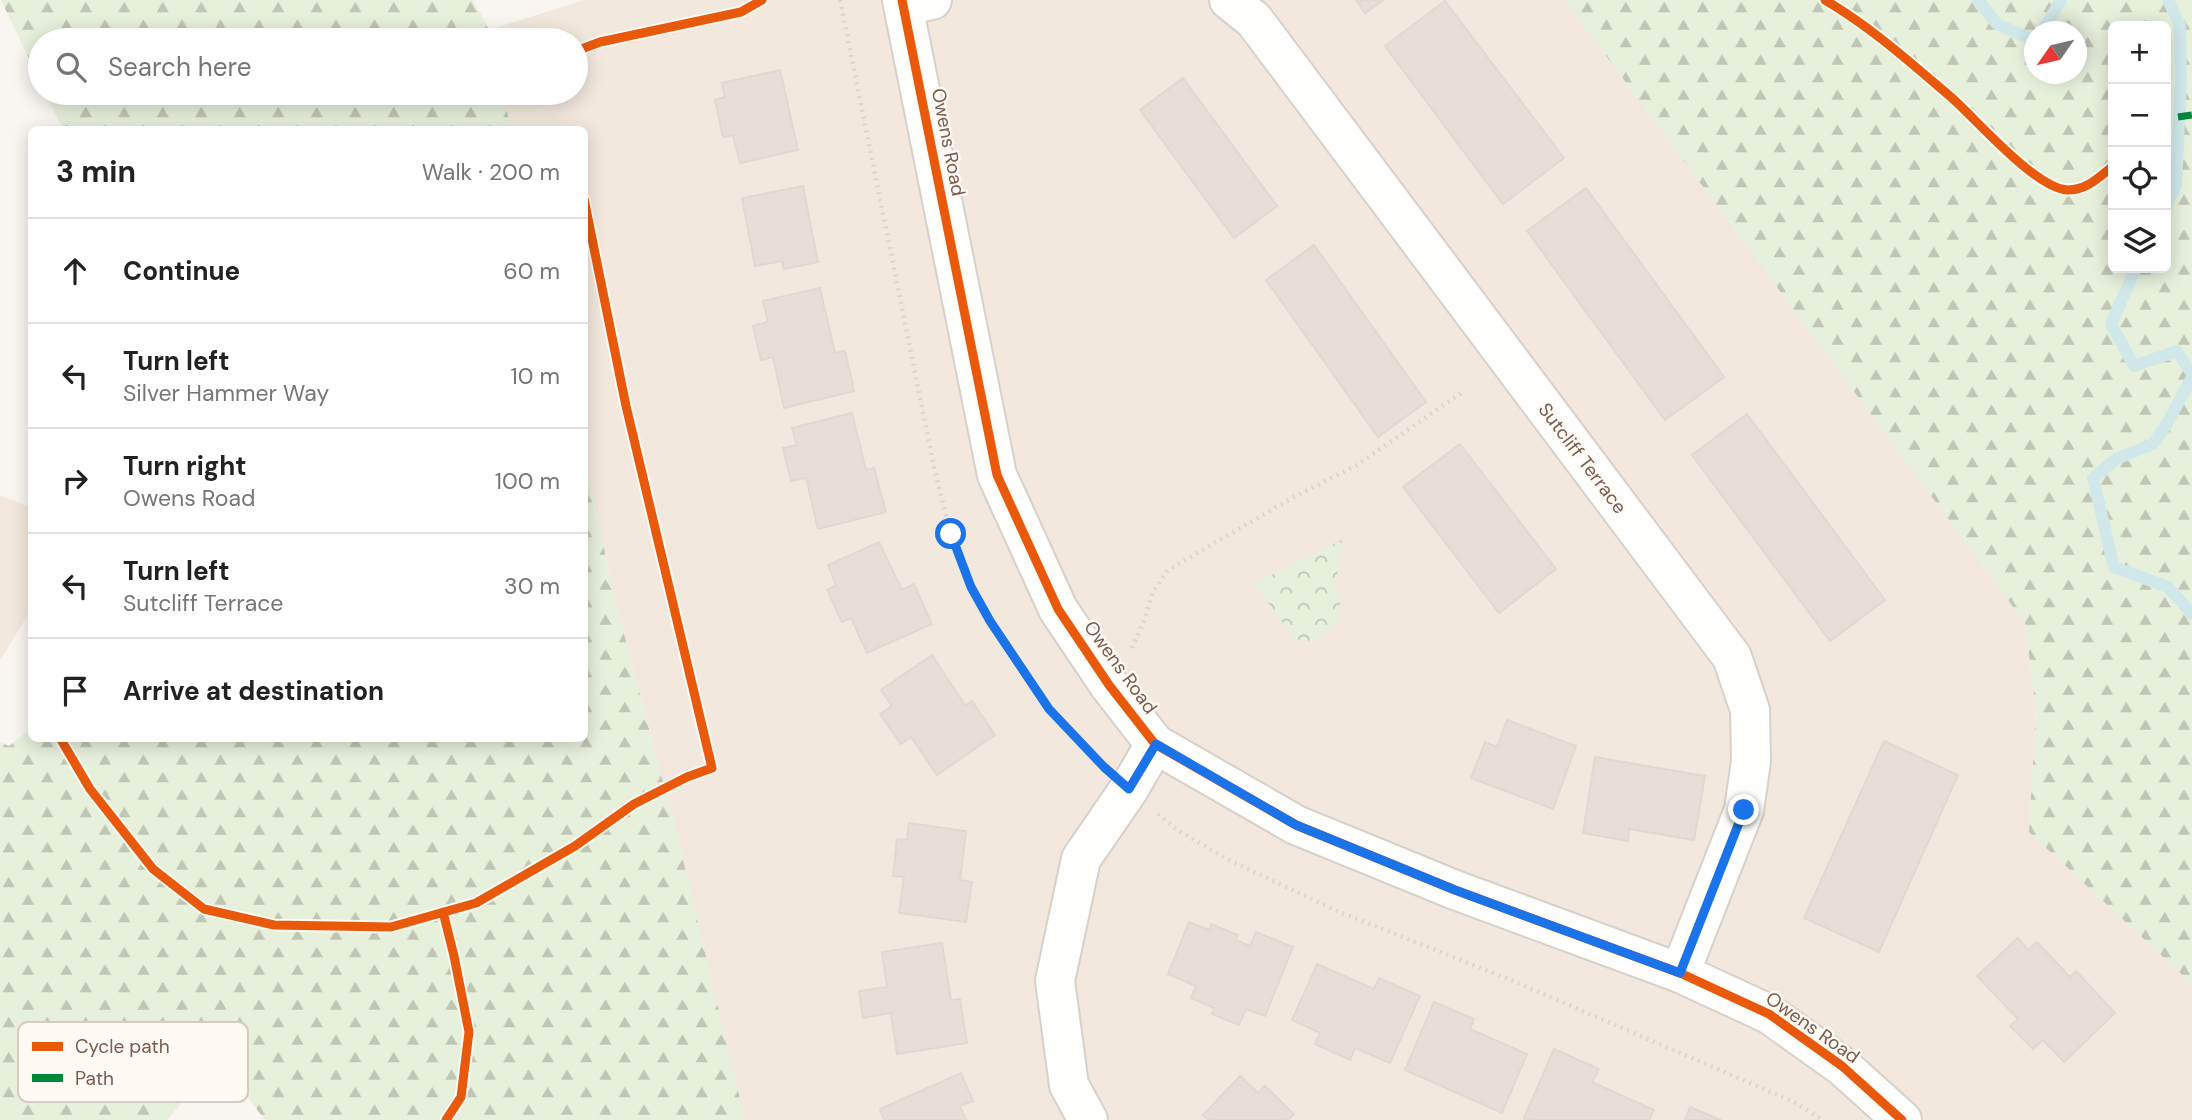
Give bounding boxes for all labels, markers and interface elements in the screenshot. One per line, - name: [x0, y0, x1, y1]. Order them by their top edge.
- north arrow: [2024, 21, 2087, 84]
- map controls: [2108, 21, 2171, 273]
- button: +: [2108, 21, 2171, 84]
- search box: [28, 28, 588, 105]
- icon: search: [52, 48, 90, 86]
- text: Search here: [108, 50, 251, 84]
- button: −: [2108, 84, 2171, 147]
- street label: Owens Road: [926, 86, 971, 198]
- button: locate: [2108, 147, 2171, 210]
- text: 3 min: [56, 152, 136, 191]
- text: Walk · 200 m: [422, 157, 560, 187]
- button: layers: [2108, 210, 2171, 273]
- icon: ahead: [56, 252, 94, 290]
- text: Continue: [123, 254, 240, 288]
- text: 60 m: [503, 256, 560, 286]
- text: Turn left: [123, 344, 230, 378]
- icon: left: [56, 357, 94, 395]
- text: 10 m: [510, 361, 560, 391]
- text: Silver Hammer Way: [123, 378, 329, 408]
- street label: Sutcliff Terrace: [1533, 398, 1632, 519]
- text: Turn right: [123, 449, 247, 483]
- icon: right: [56, 462, 94, 500]
- text: 100 m: [495, 466, 560, 496]
- text: Owens Road: [123, 483, 255, 513]
- route start: [935, 518, 966, 549]
- text: Turn left: [123, 554, 230, 588]
- icon: left: [56, 567, 94, 605]
- text: 30 m: [504, 571, 560, 601]
- text: Sutcliff Terrace: [123, 588, 283, 618]
- street label: Owens Road: [1078, 616, 1163, 719]
- icon: arrive: [56, 672, 94, 710]
- text: Arrive at destination: [123, 674, 384, 708]
- route end: [1728, 794, 1759, 825]
- street label: Owens Road: [1761, 986, 1865, 1069]
- legend: [18, 1022, 248, 1102]
- text: Cycle path: [75, 1034, 170, 1059]
- text: Path: [75, 1066, 114, 1091]

